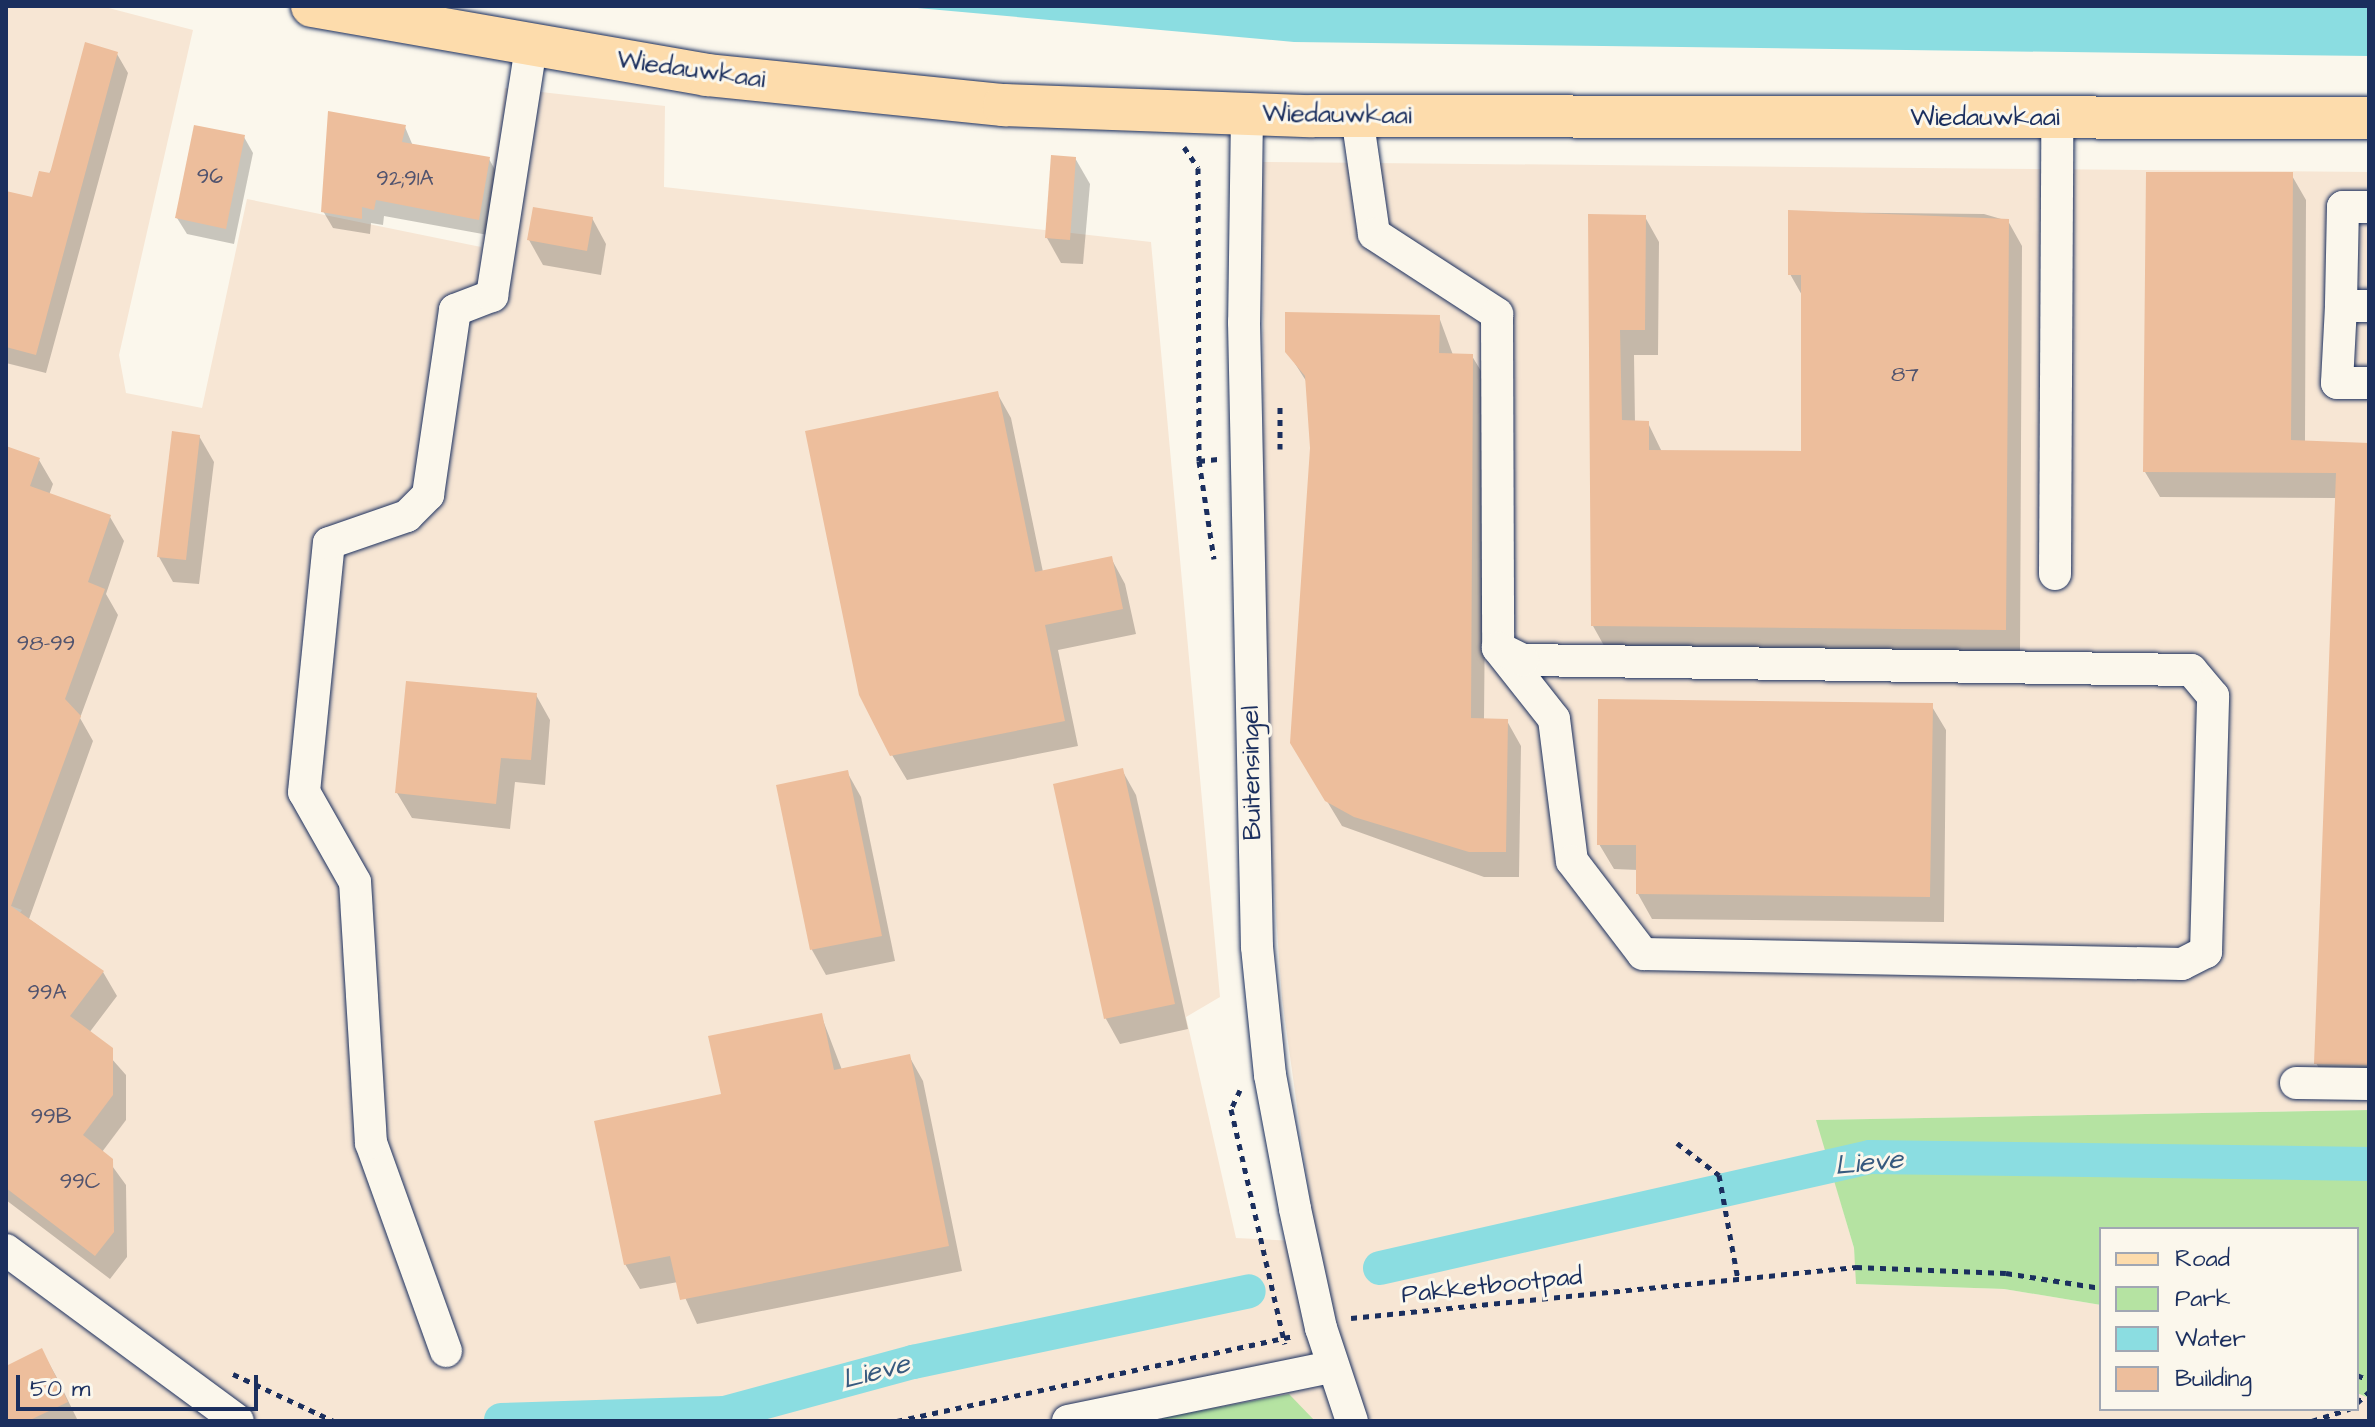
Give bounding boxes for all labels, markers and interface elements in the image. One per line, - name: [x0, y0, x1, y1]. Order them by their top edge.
- street label: Wiedauwkaai: [615, 44, 767, 96]
- street label: Wiedauwkaai: [1262, 98, 1412, 132]
- street label: Wiedauwkaai: [1910, 102, 2060, 134]
- house number: 96: [197, 164, 223, 190]
- house number: 92;91A: [376, 166, 434, 192]
- house number: 87: [1891, 362, 1919, 388]
- house number: 98-99: [17, 631, 75, 657]
- street label: Buitensingel: [1235, 705, 1269, 841]
- house number: 99A: [27, 980, 67, 1006]
- house number: 99B: [31, 1104, 71, 1130]
- water label: Lieve: [1833, 1143, 1905, 1183]
- house number: 99C: [60, 1169, 100, 1195]
- legend: [2099, 1227, 2359, 1411]
- text: Road: [2175, 1242, 2230, 1276]
- street label: Pakketbootpad: [1400, 1261, 1584, 1311]
- text: Park: [2175, 1282, 2231, 1316]
- text: Water: [2175, 1322, 2246, 1356]
- water label: Lieve: [839, 1347, 913, 1397]
- scale bar: [20, 1359, 262, 1409]
- text: Building: [2175, 1362, 2252, 1396]
- text: 50 m: [30, 1372, 90, 1406]

